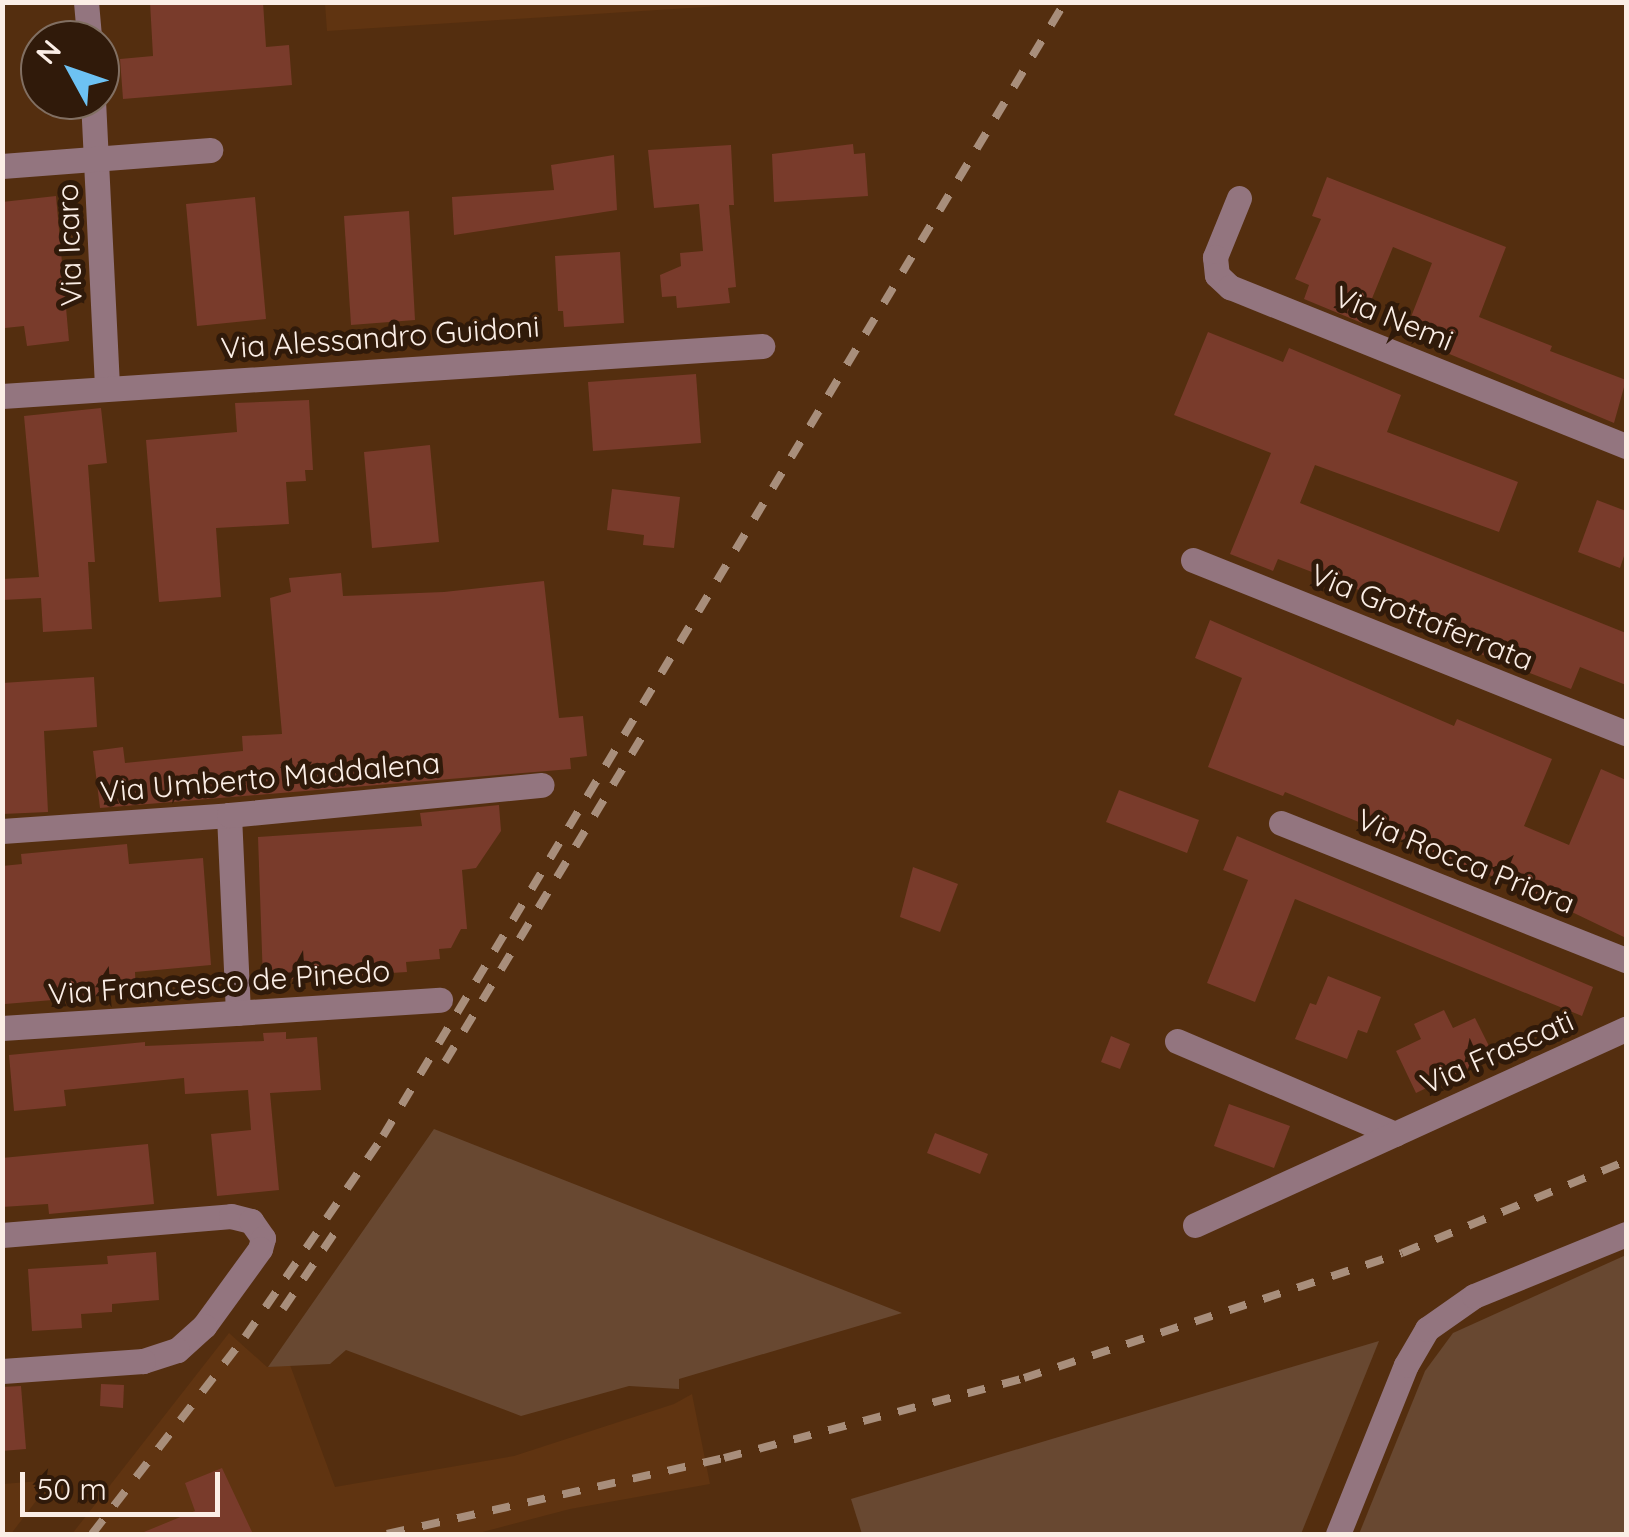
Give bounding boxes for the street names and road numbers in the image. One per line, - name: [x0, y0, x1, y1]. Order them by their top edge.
- street label: Via Icaro: [49, 183, 89, 307]
- street label: Via Nemi: [1329, 278, 1459, 358]
- street label: Via Alessandro Guidoni: [219, 308, 541, 366]
- street label: Via Grottaferrata: [1305, 556, 1539, 678]
- street label: Via Umberto Maddalena: [99, 744, 441, 810]
- street label: Via Rocca Priora: [1352, 801, 1580, 921]
- street label: Via Francesco de Pinedo: [47, 952, 391, 1012]
- street label: Via Frascati: [1415, 1002, 1579, 1102]

